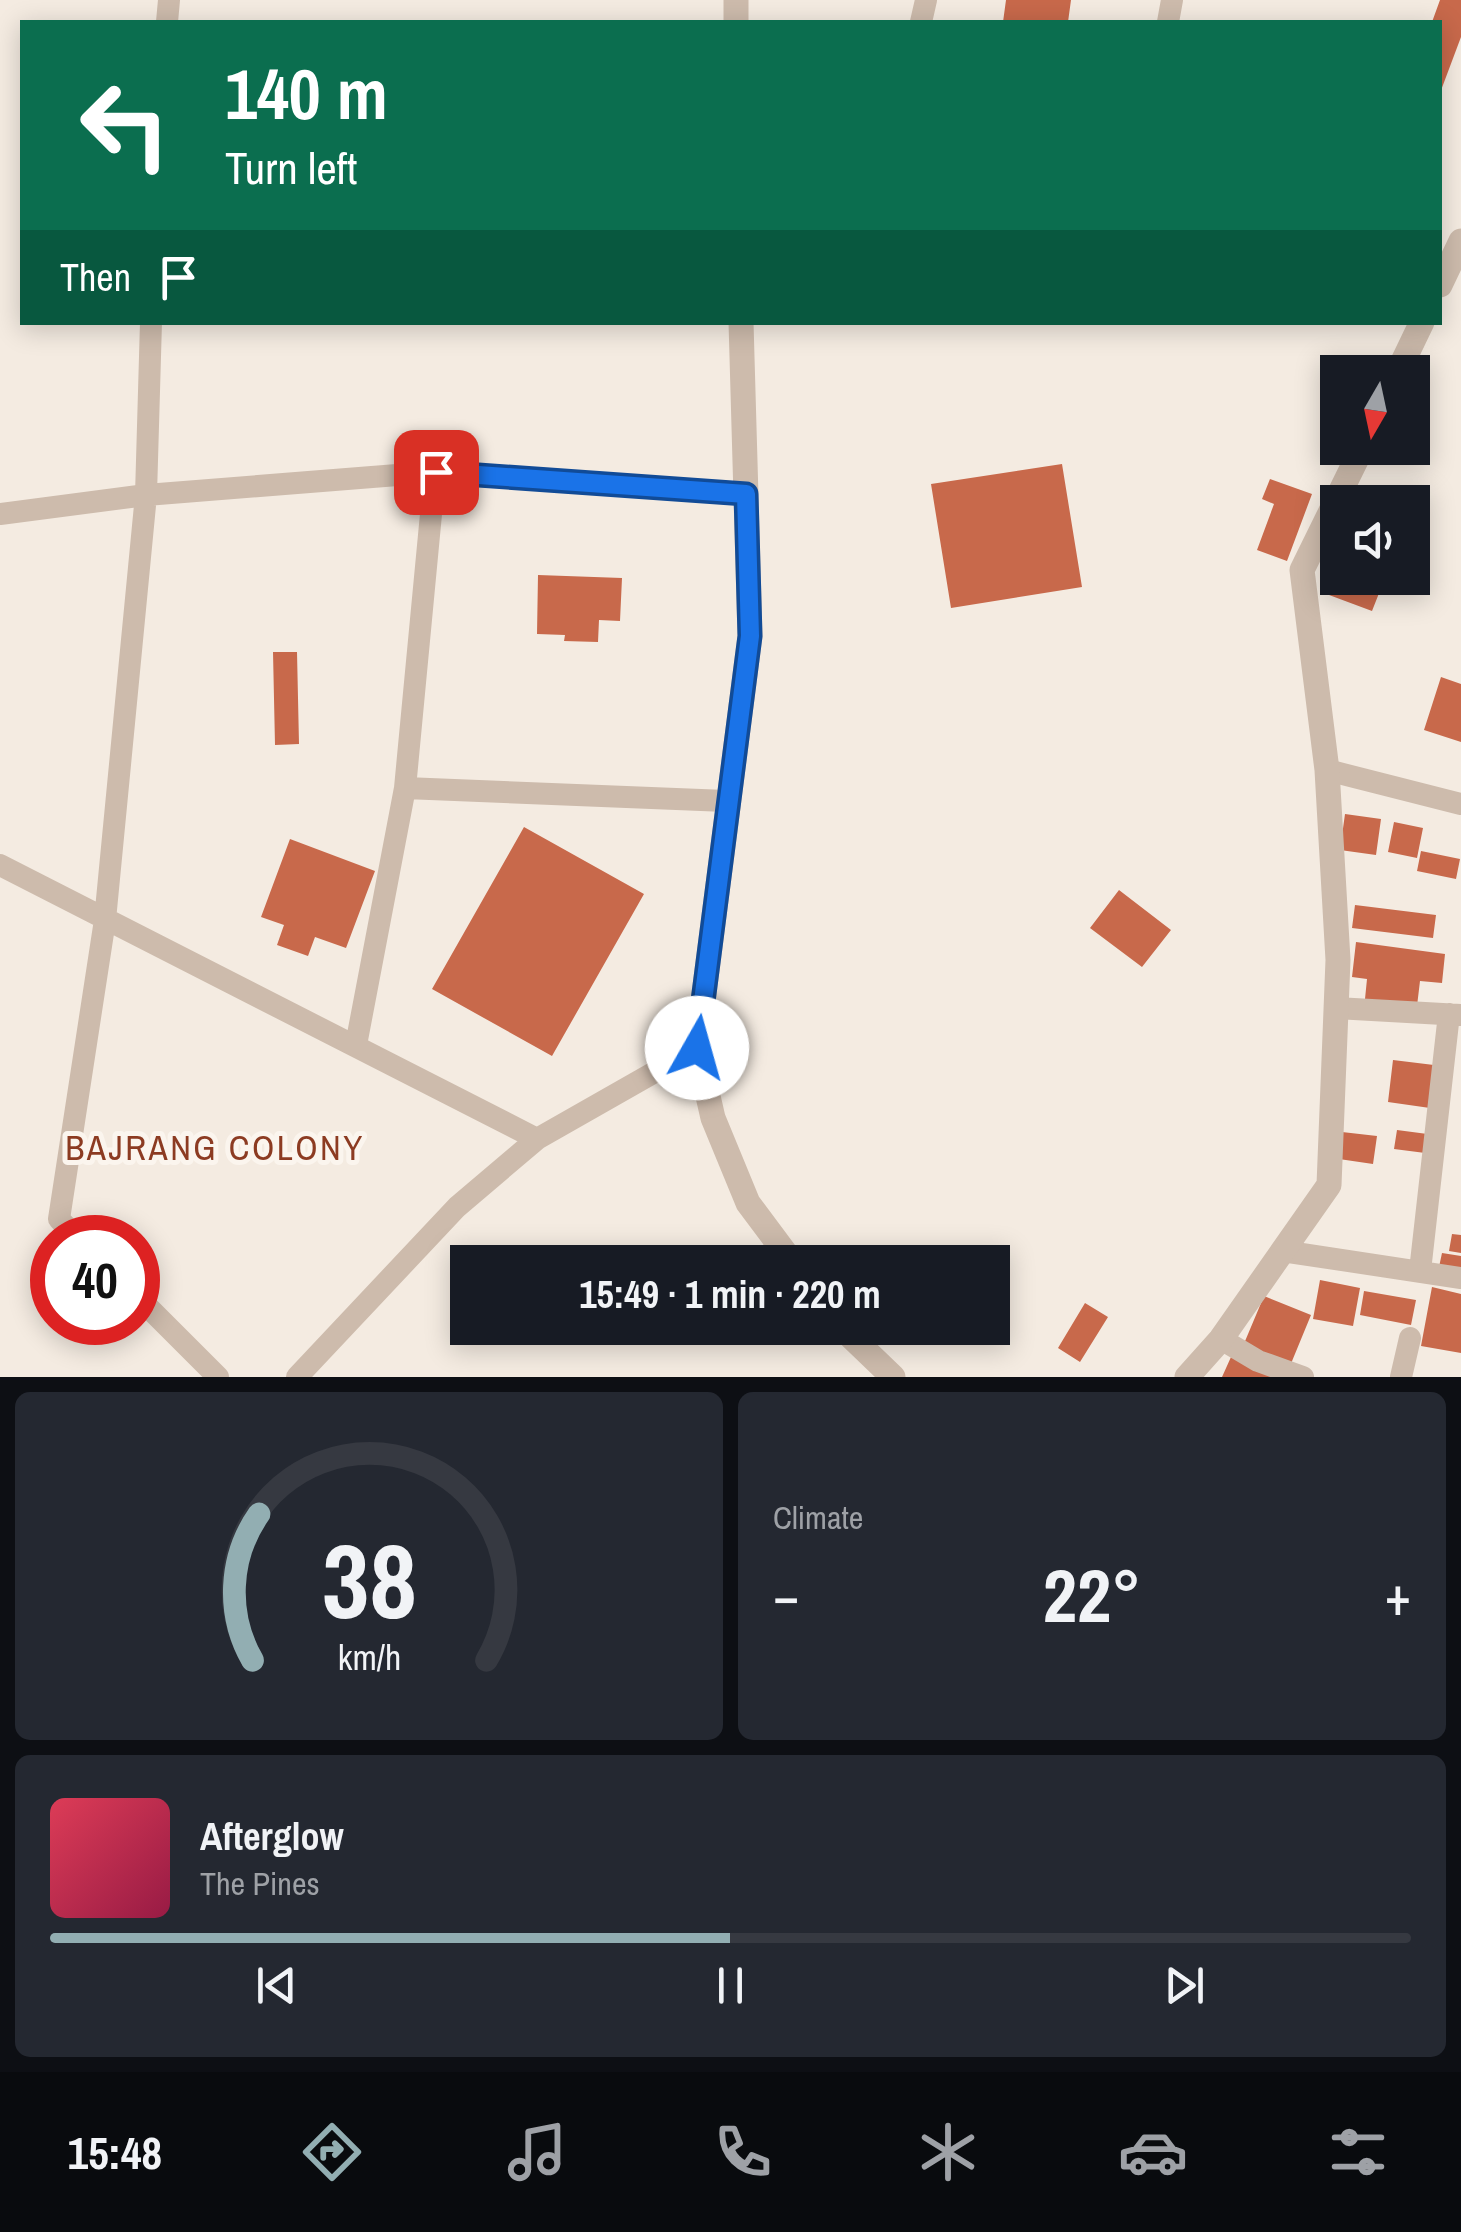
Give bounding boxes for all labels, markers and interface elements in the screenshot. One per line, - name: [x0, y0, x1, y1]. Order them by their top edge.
- text: 140 m: [225, 47, 388, 141]
- icon: left: [60, 60, 190, 190]
- text: Turn left: [225, 137, 357, 198]
- icon: arrive: [151, 250, 206, 305]
- text: Then: [60, 252, 131, 303]
- north arrow: [1320, 355, 1430, 465]
- map controls: [1320, 355, 1430, 595]
- pin: [394, 430, 479, 515]
- icon: arrive: [409, 445, 464, 500]
- button: sound: [1320, 485, 1430, 595]
- position arrow: [645, 996, 749, 1100]
- district label: BAJRANG COLONY: [65, 1124, 365, 1171]
- speed limit sign: 40: [30, 1215, 160, 1345]
- text: 15:49 · 1 min · 220 m: [579, 1269, 881, 1320]
- text: Climate: [773, 1496, 863, 1539]
- text: 38: [322, 1510, 416, 1650]
- text: 22°: [1043, 1544, 1141, 1645]
- text: −: [773, 1558, 799, 1632]
- text: +: [1385, 1558, 1411, 1632]
- text: km/h: [337, 1633, 401, 1681]
- text: Afterglow: [200, 1811, 344, 1862]
- text: The Pines: [200, 1862, 320, 1905]
- icon: previous: [249, 1958, 304, 2013]
- icon: pause: [703, 1958, 758, 2013]
- icon: next: [1157, 1958, 1212, 2013]
- icon: directions: [297, 2117, 367, 2187]
- icon: music: [502, 2117, 572, 2187]
- icon: phone: [708, 2117, 778, 2187]
- icon: climate: [913, 2117, 983, 2187]
- icon: car: [1118, 2117, 1188, 2187]
- icon: filters: [1323, 2117, 1393, 2187]
- text: 15:48: [68, 2122, 162, 2183]

